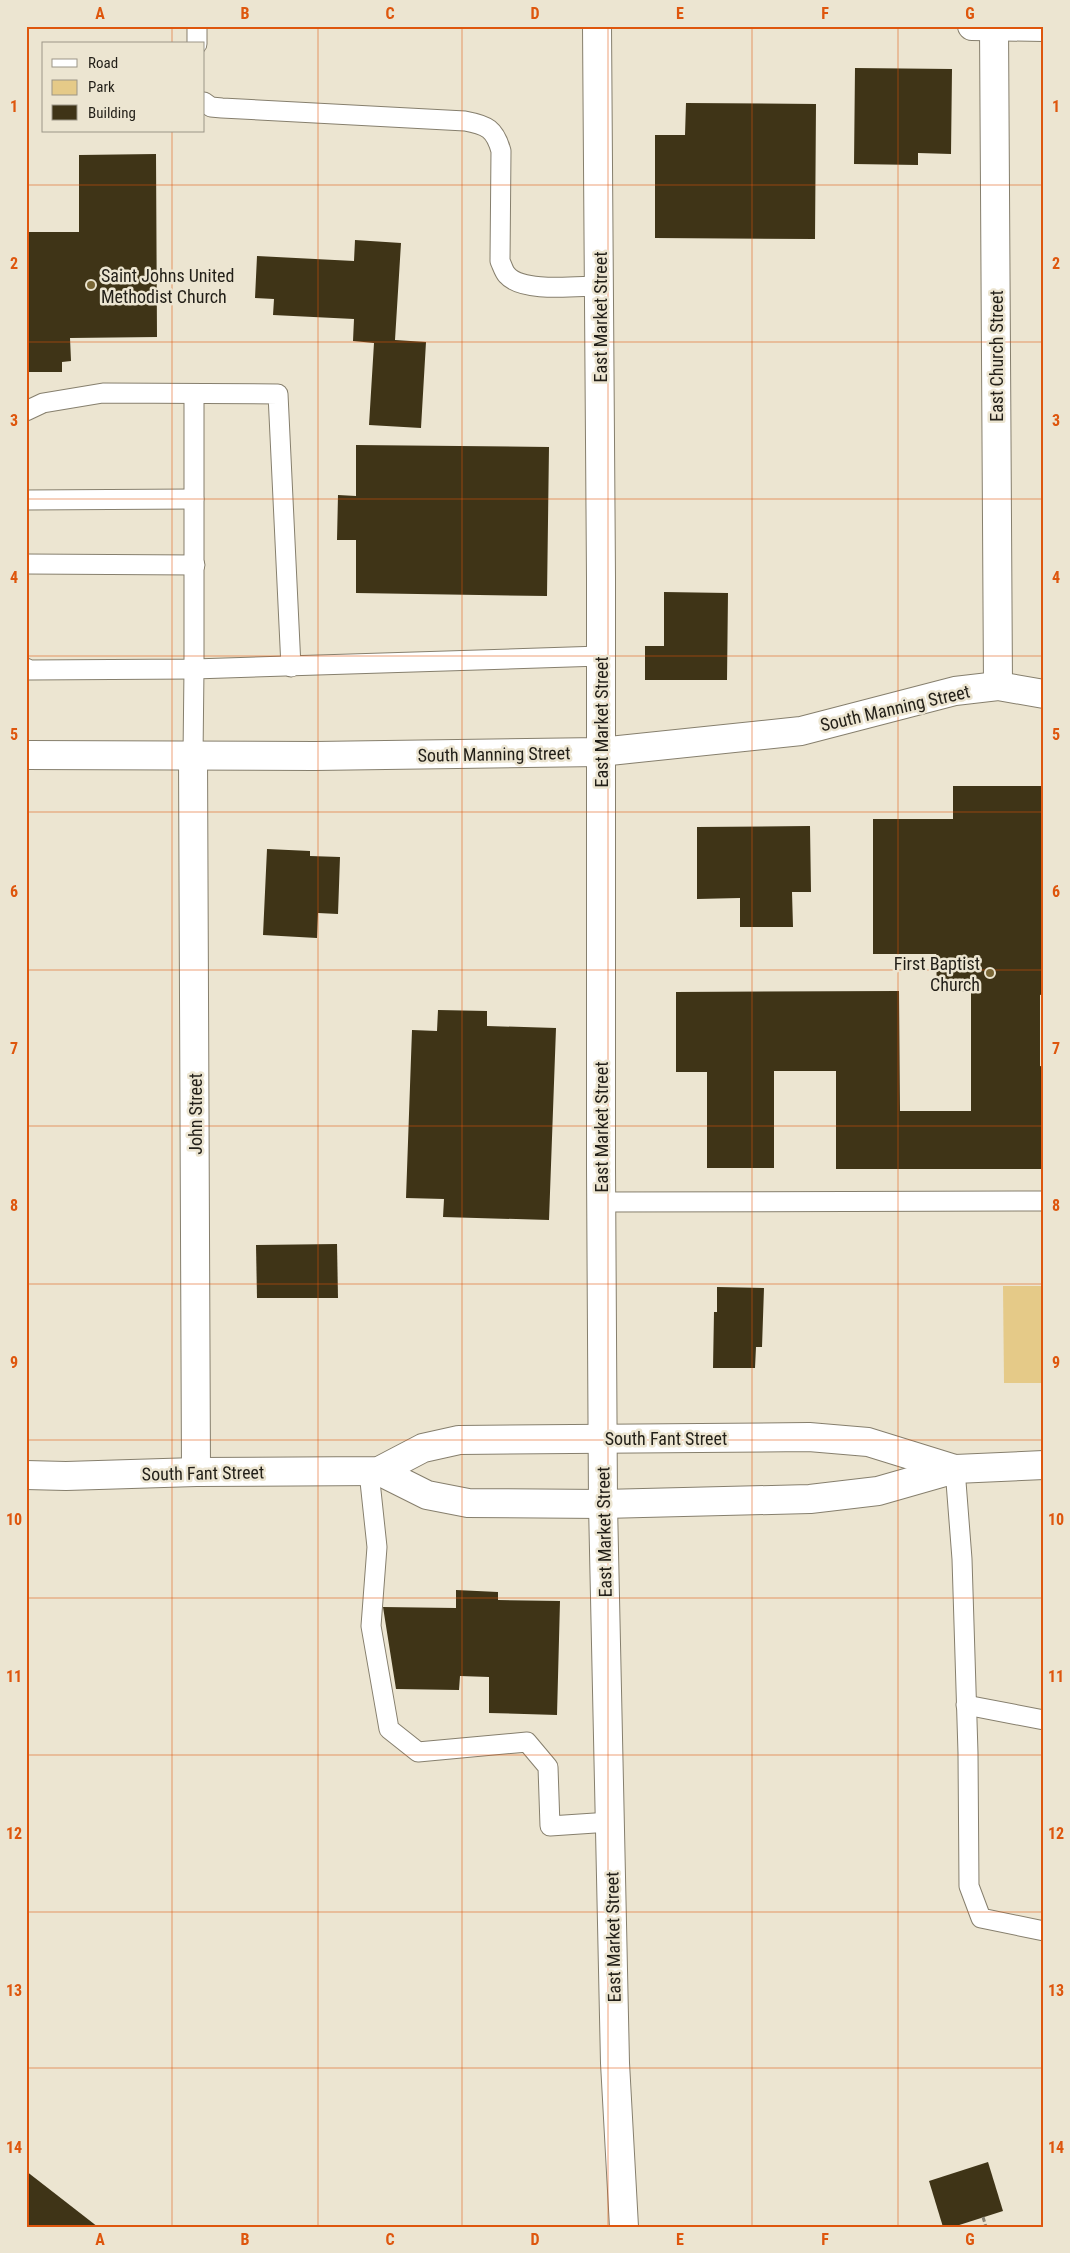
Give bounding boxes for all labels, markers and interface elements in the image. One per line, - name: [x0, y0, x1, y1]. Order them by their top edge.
- text: A: [95, 4, 105, 23]
- text: B: [241, 4, 250, 23]
- text: C: [385, 4, 395, 23]
- text: D: [530, 4, 540, 23]
- text: E: [676, 4, 684, 23]
- text: F: [821, 4, 829, 23]
- text: G: [965, 4, 975, 23]
- legend: [42, 42, 205, 132]
- text: Road: [88, 54, 118, 72]
- text: Park: [88, 78, 115, 96]
- text: 1: [10, 97, 18, 116]
- text: 1: [1052, 97, 1060, 116]
- text: Building: [88, 104, 136, 122]
- street label: East Market Street: [590, 252, 611, 382]
- text: 2: [10, 254, 18, 273]
- text: 2: [1052, 254, 1060, 273]
- place label: Saint Johns United Methodist Church: [101, 265, 234, 307]
- marker: Saint Johns United Methodist Church: [85, 279, 97, 291]
- street label: East Church Street: [986, 290, 1007, 422]
- text: 3: [10, 411, 18, 430]
- text: 3: [1052, 411, 1060, 430]
- text: 4: [10, 568, 18, 587]
- text: 4: [1052, 568, 1060, 587]
- street label: East Market Street: [591, 657, 612, 787]
- street label: South Manning Street: [818, 681, 972, 735]
- text: 5: [10, 725, 18, 744]
- text: 5: [1052, 725, 1060, 744]
- street label: South Manning Street: [417, 742, 571, 766]
- text: 6: [10, 882, 18, 901]
- text: 6: [1052, 882, 1060, 901]
- place label: First Baptist Church: [894, 953, 980, 995]
- marker: First Baptist Church: [984, 967, 996, 979]
- text: 7: [10, 1039, 18, 1058]
- text: 7: [1052, 1039, 1060, 1058]
- street label: East Market Street: [591, 1062, 612, 1192]
- street label: John Street: [185, 1073, 206, 1155]
- text: 8: [10, 1196, 18, 1215]
- text: 8: [1052, 1196, 1060, 1215]
- text: 9: [10, 1353, 18, 1372]
- text: 9: [1052, 1353, 1060, 1372]
- street label: South Fant Street: [605, 1428, 727, 1449]
- street label: South Fant Street: [142, 1461, 264, 1485]
- street label: East Market Street: [592, 1466, 616, 1598]
- text: 10: [6, 1510, 22, 1529]
- text: 10: [1048, 1510, 1064, 1529]
- text: 11: [6, 1667, 22, 1686]
- text: 11: [1048, 1667, 1064, 1686]
- text: 12: [6, 1824, 22, 1843]
- text: 12: [1048, 1824, 1064, 1843]
- street label: East Market Street: [601, 1871, 625, 2003]
- text: 13: [6, 1981, 22, 2000]
- text: 13: [1048, 1981, 1064, 2000]
- text: 14: [6, 2138, 22, 2157]
- text: 14: [1048, 2138, 1064, 2157]
- text: A: [95, 2230, 105, 2249]
- text: B: [241, 2230, 250, 2249]
- text: C: [385, 2230, 395, 2249]
- text: D: [530, 2230, 540, 2249]
- text: E: [676, 2230, 684, 2249]
- text: F: [821, 2230, 829, 2249]
- text: G: [965, 2230, 975, 2249]

